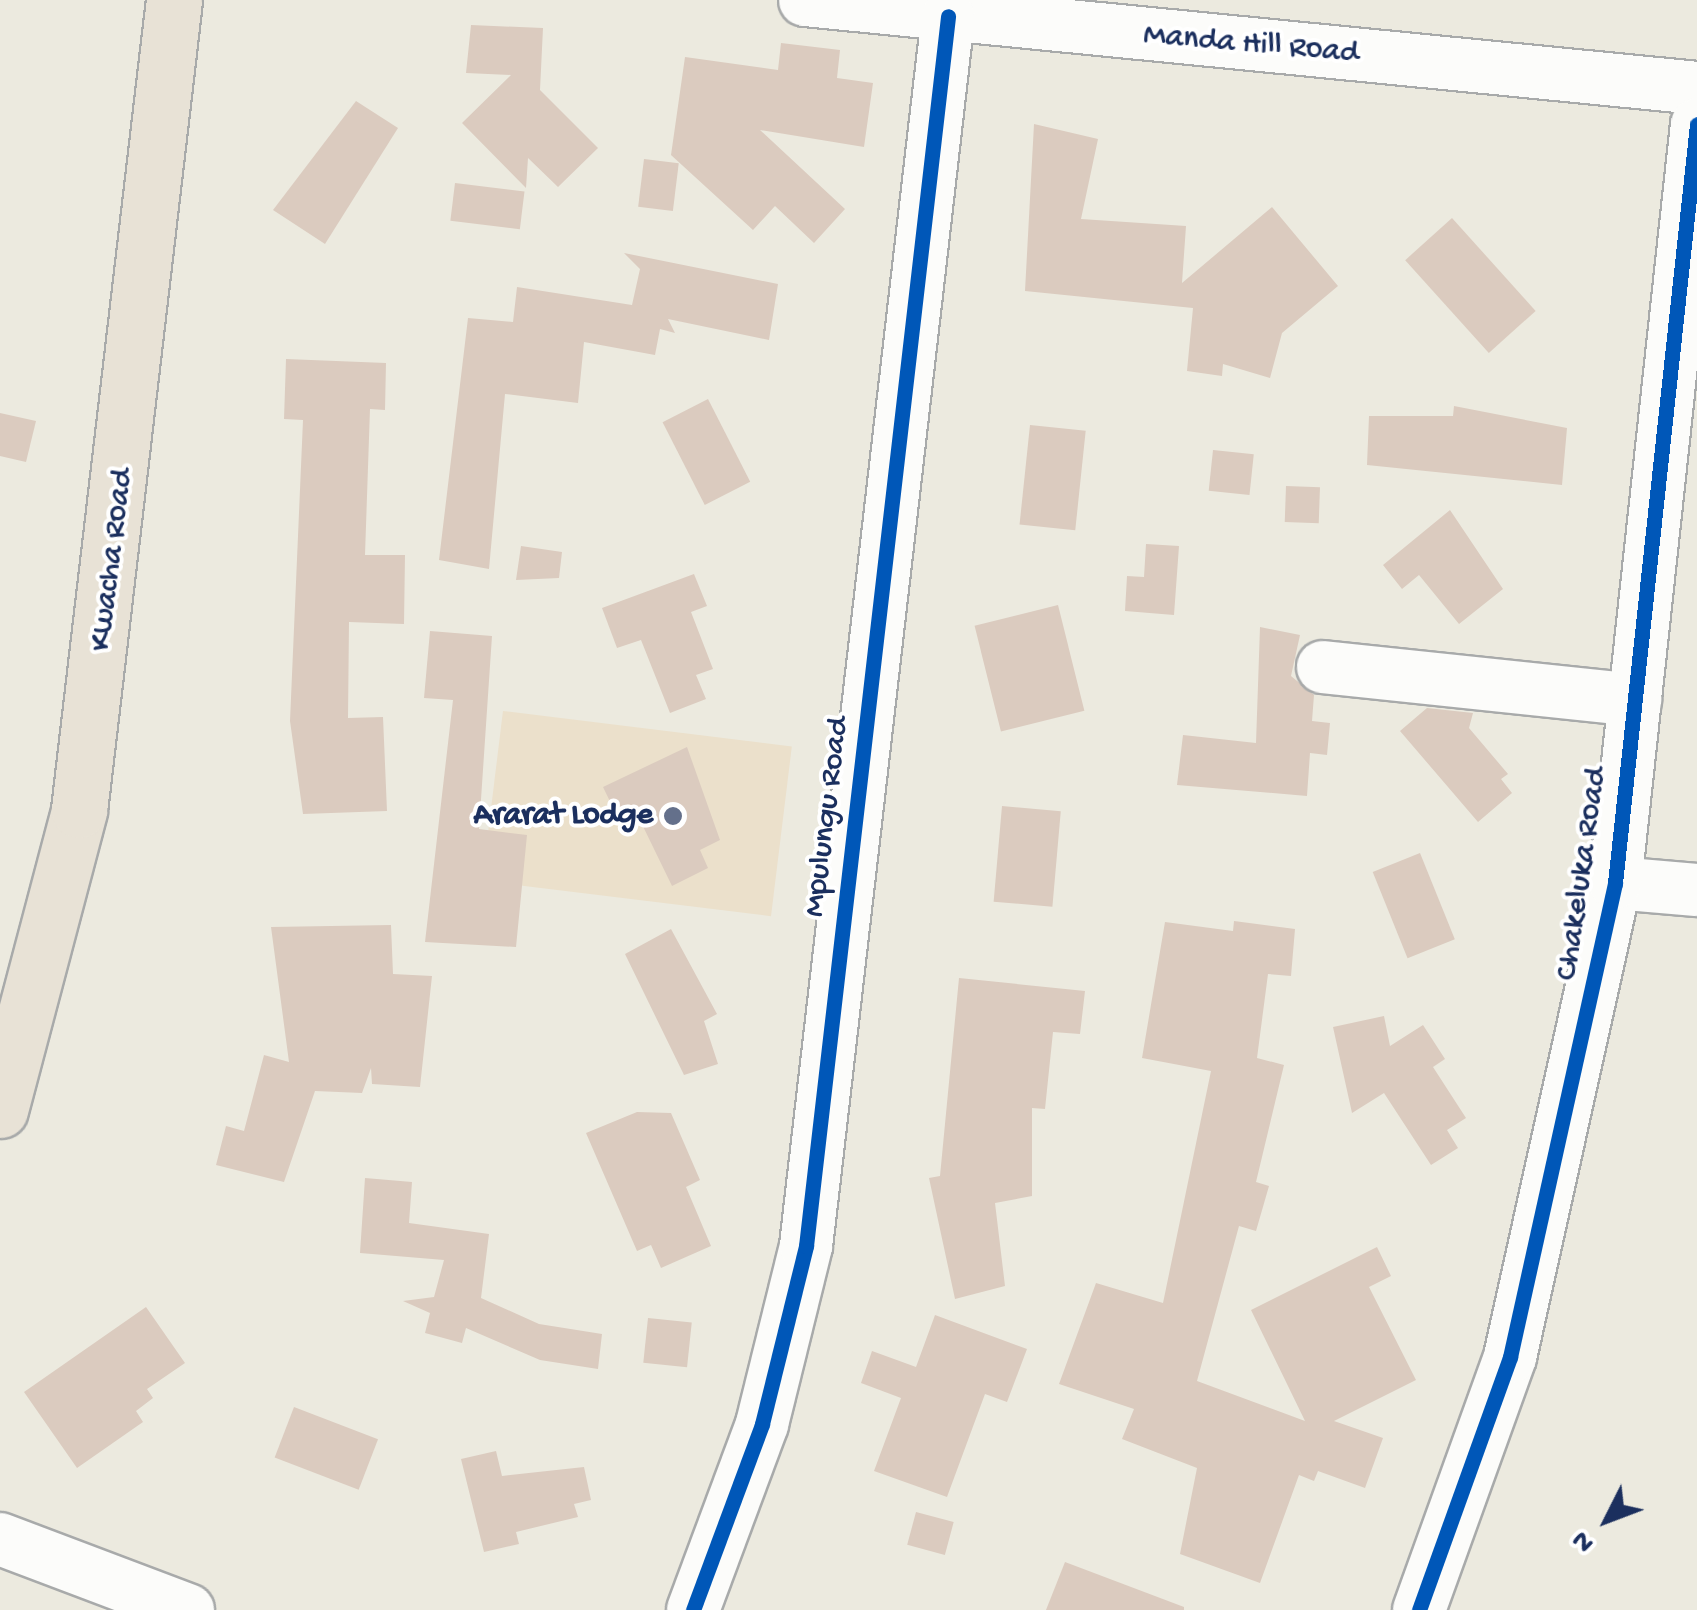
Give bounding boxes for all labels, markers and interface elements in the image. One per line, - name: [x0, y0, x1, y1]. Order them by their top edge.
- street label: Manda Hill Road: [1142, 16, 1360, 74]
- street label: Kwacha Road: [83, 467, 143, 653]
- street label: Mpulungu Road: [797, 715, 859, 919]
- street label: Chakeluka Road: [1549, 765, 1617, 983]
- place label: Ararat Lodge: [473, 797, 653, 835]
- marker: Ararat Lodge: [662, 805, 684, 827]
- north arrow: [1557, 1470, 1657, 1570]
- text: N: [1566, 1523, 1603, 1558]

